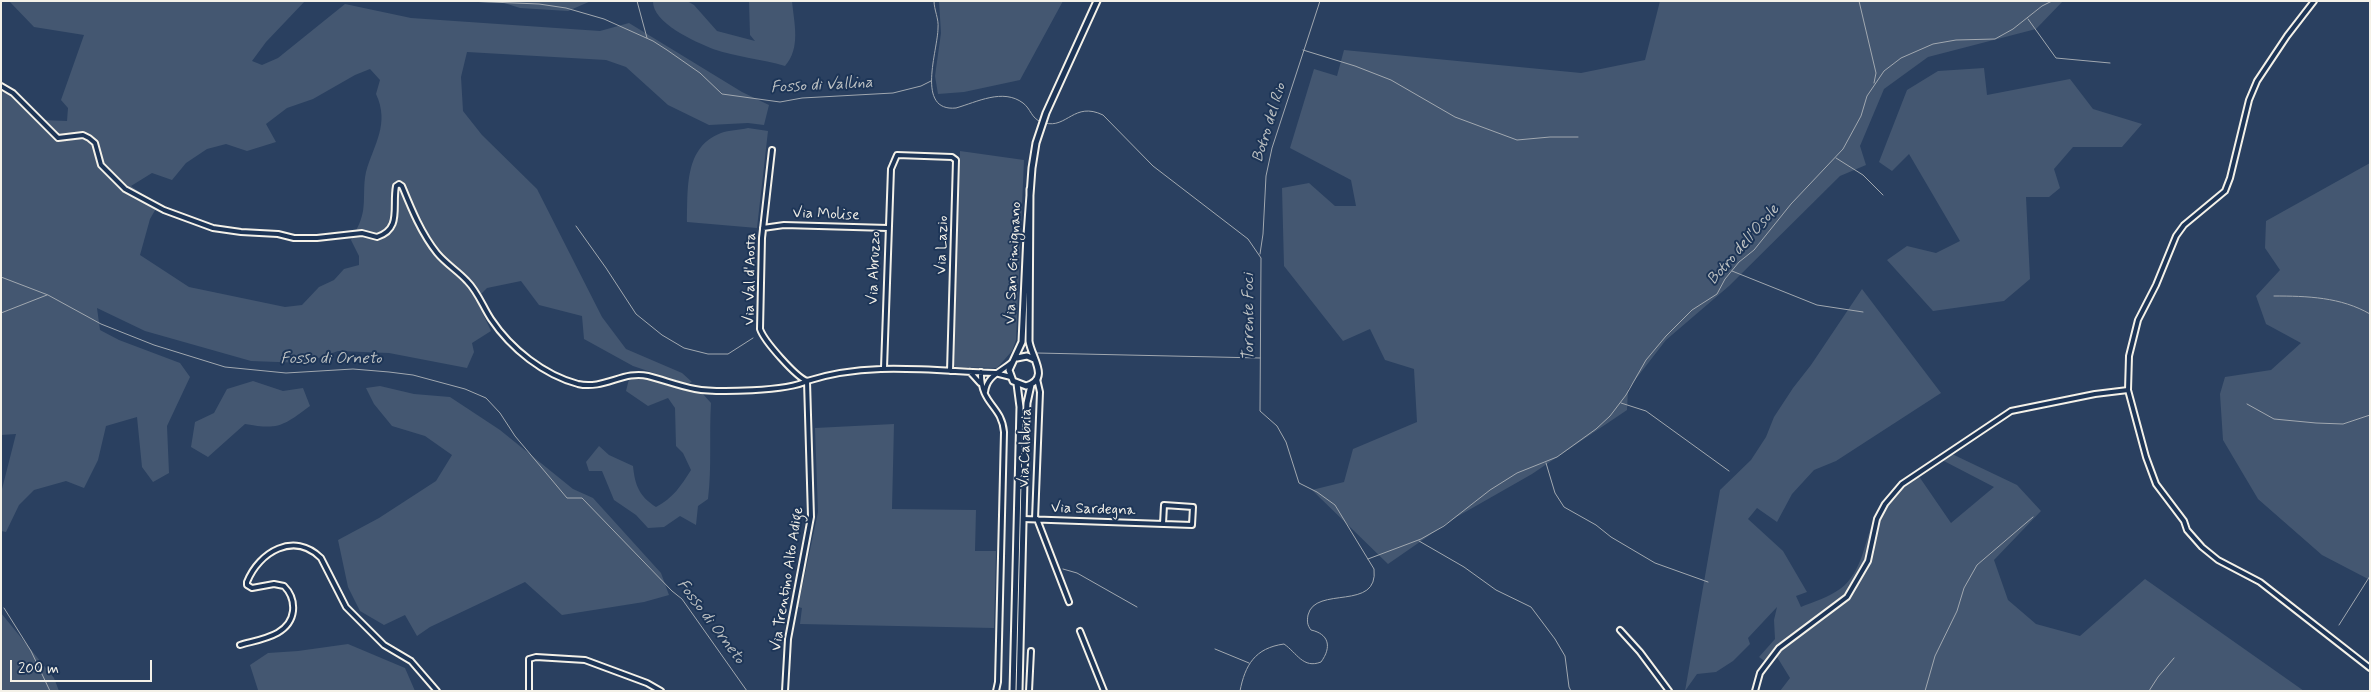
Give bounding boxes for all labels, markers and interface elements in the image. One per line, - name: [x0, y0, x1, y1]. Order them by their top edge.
- water label: Fosso di Vallina: [770, 74, 874, 98]
- water label: Botro del Rio: [1249, 81, 1291, 165]
- street label: Via San Gimignano: [1002, 201, 1026, 325]
- water label: Botro dell'Osole: [1704, 201, 1784, 289]
- street label: Via Molise: [792, 205, 860, 225]
- street label: Via Lazio: [933, 215, 953, 275]
- street label: Via Abruzzo: [865, 231, 885, 305]
- street label: Via Val d'Aosta: [741, 232, 761, 326]
- water label: Torrente Foci: [1240, 273, 1260, 361]
- water label: Fosso di Orneto: [280, 350, 382, 370]
- street label: Via Calabria: [1016, 408, 1036, 488]
- street label: Via Sardegna: [1050, 500, 1136, 520]
- street label: Via Trentino Alto Adige: [768, 506, 808, 652]
- water label: Fosso di Orneto: [672, 576, 748, 668]
- scale bar: [12, 650, 155, 682]
- text: 200 m: [18, 659, 59, 679]

